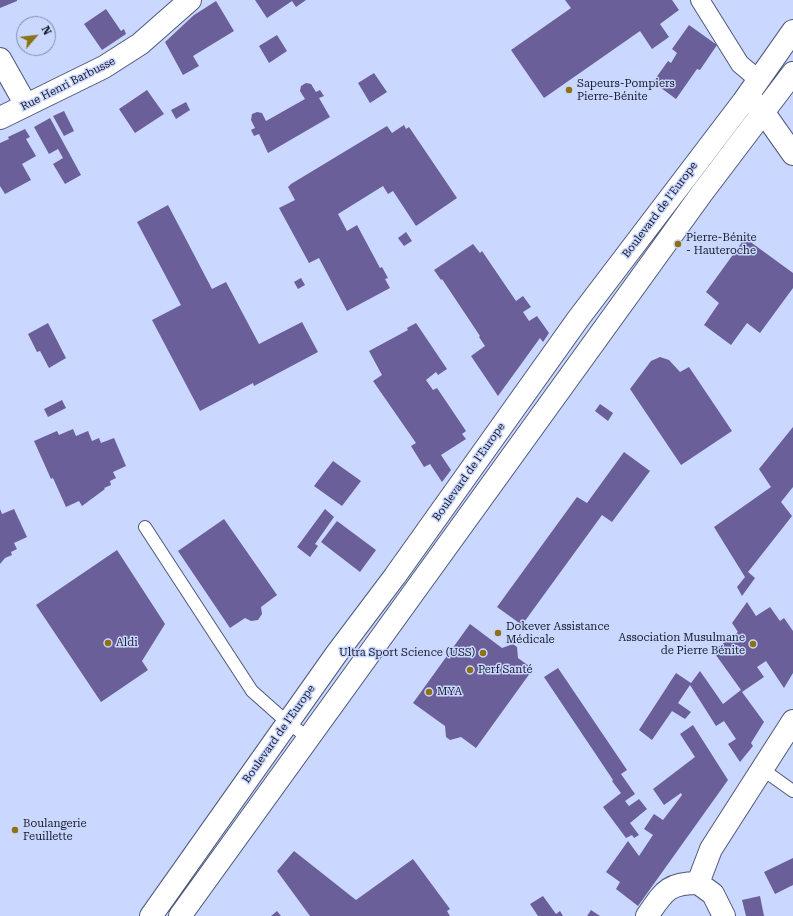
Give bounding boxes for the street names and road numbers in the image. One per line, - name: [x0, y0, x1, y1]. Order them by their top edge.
- street label: Rue Henri Barbusse: [19, 54, 117, 114]
- street label: Boulevard de l'Europe: [620, 159, 700, 261]
- street label: Boulevard de l'Europe: [430, 420, 508, 524]
- street label: Boulevard de l'Europe: [240, 682, 318, 786]

